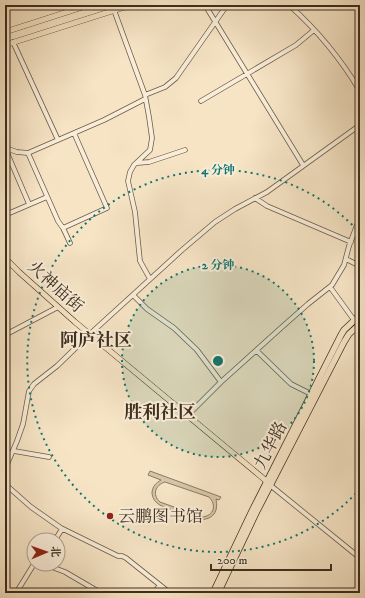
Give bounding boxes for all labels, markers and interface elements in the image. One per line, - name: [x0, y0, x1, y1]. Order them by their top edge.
- text: 4 分钟: [200, 163, 235, 178]
- street label: 火神庙街: [23, 256, 88, 318]
- text: 2 分钟: [202, 258, 234, 273]
- district label: 阿庐社区: [60, 330, 132, 352]
- centre of rings: [211, 354, 225, 368]
- district label: 胜利社区: [124, 402, 196, 424]
- street label: 九华路: [250, 418, 292, 473]
- place label: 云鹏图书馆: [118, 506, 203, 528]
- marker: 云鹏图书馆: [105, 511, 115, 521]
- north arrow: [26, 532, 66, 572]
- text: 北: [48, 546, 62, 557]
- scale bar: [211, 546, 331, 572]
- text: 200 m: [217, 553, 247, 568]

